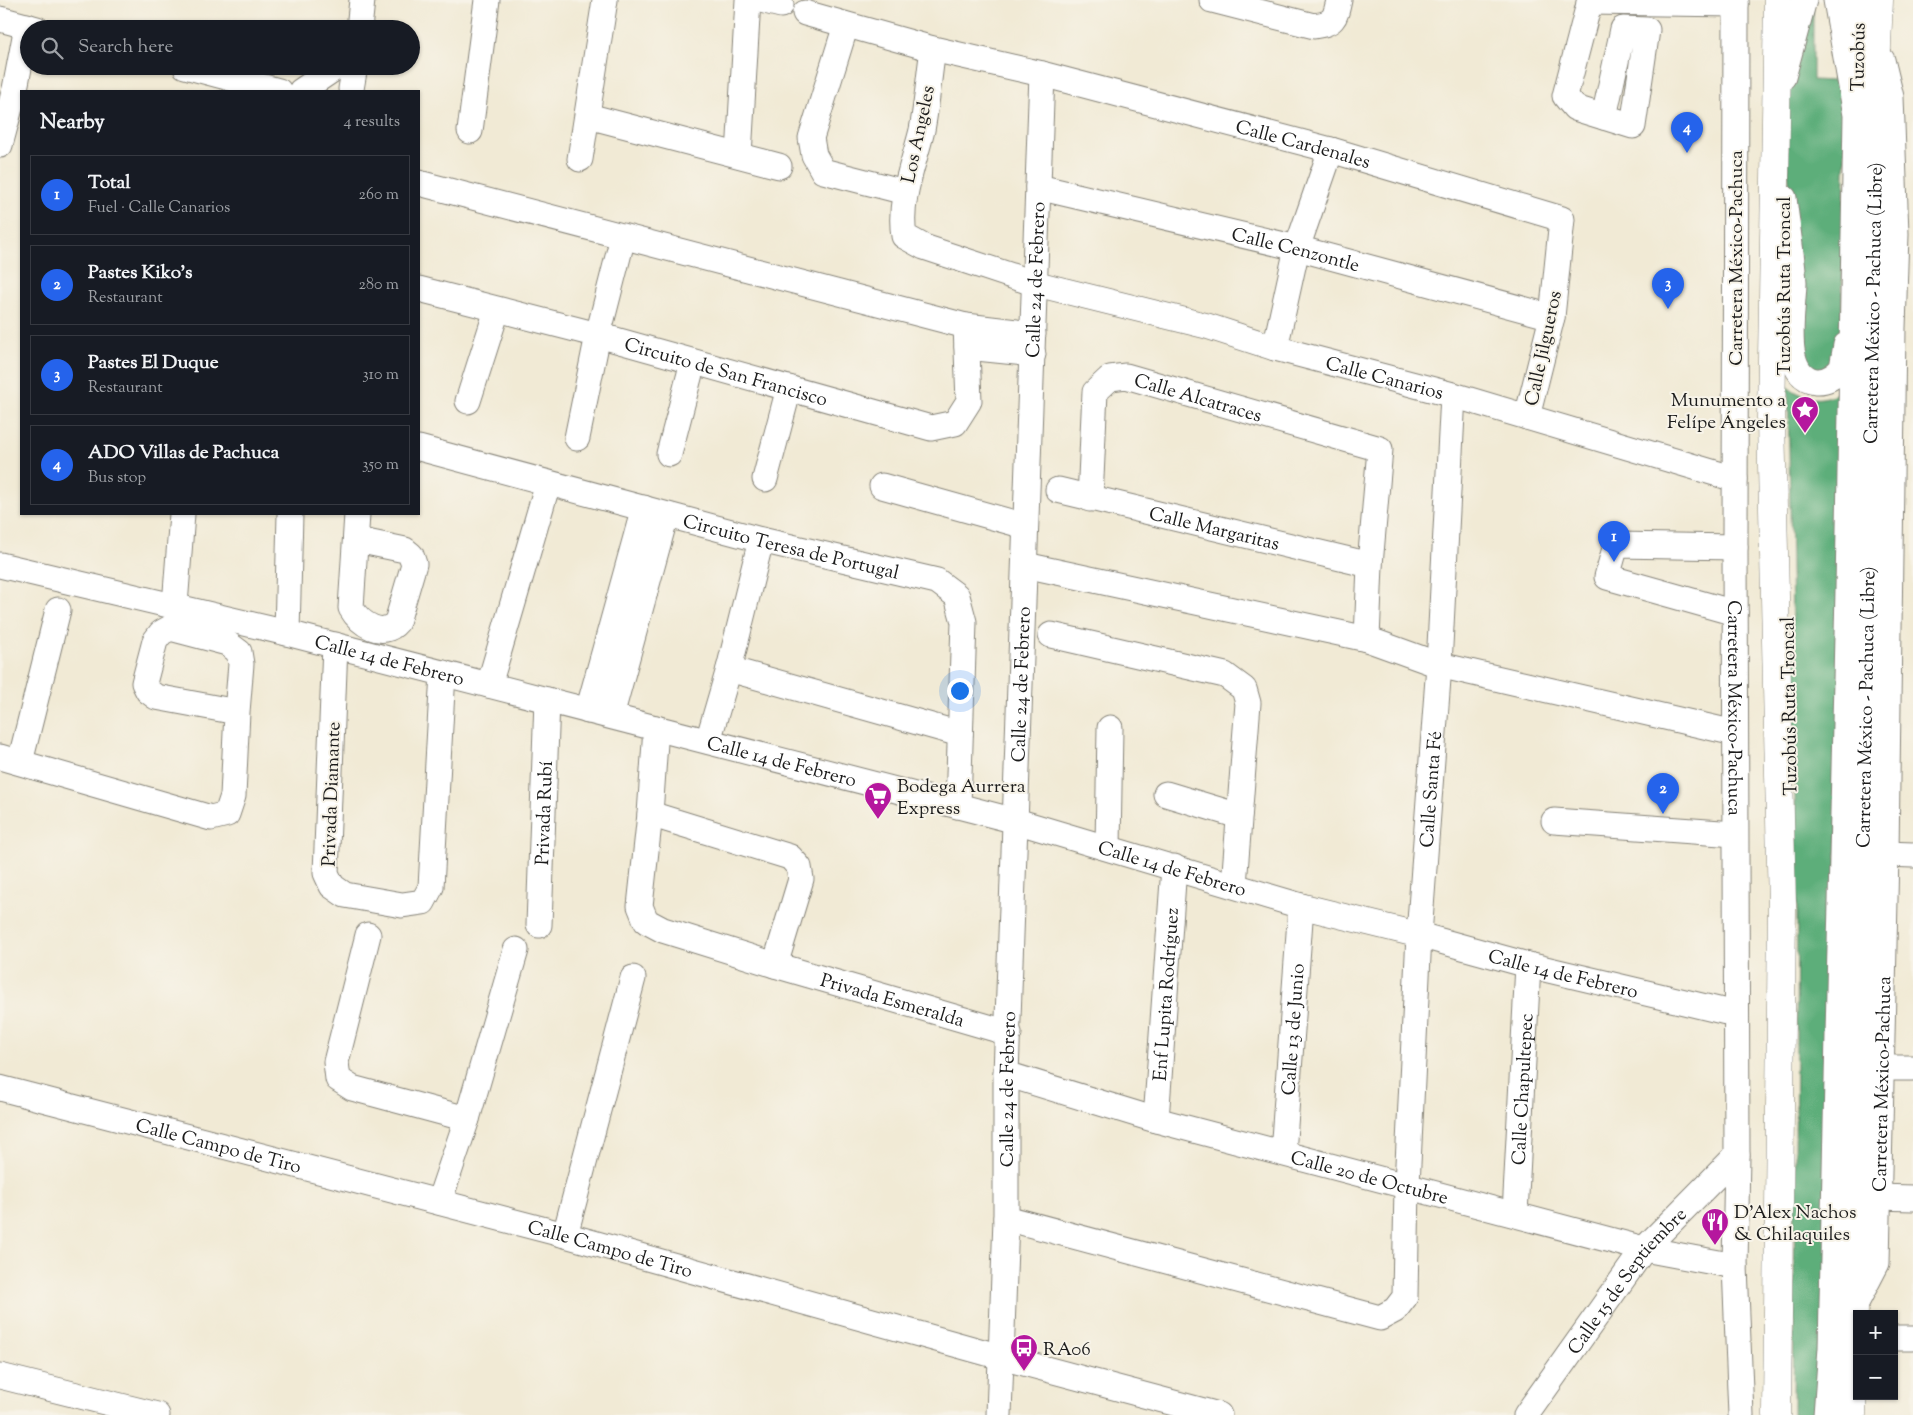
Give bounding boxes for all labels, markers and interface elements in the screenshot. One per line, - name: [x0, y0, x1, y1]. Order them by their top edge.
- search box: [20, 20, 420, 75]
- street label: Tuzobús: [1845, 22, 1874, 92]
- icon: search: [38, 34, 66, 62]
- text: Search here: [78, 34, 173, 61]
- street label: Los Angeles: [896, 83, 943, 186]
- text: Nearby: [40, 108, 105, 138]
- text: 4 results: [344, 111, 400, 134]
- pin: 4: [1671, 112, 1703, 153]
- street label: Calle Cardenales: [1232, 114, 1373, 177]
- street label: Carretera México-Pachuca: [1724, 150, 1751, 366]
- street label: Carretera México - Pachuca (Libre): [1859, 162, 1891, 444]
- text: Total: [88, 170, 131, 197]
- text: 1: [54, 184, 60, 207]
- text: 260 m: [358, 184, 399, 207]
- street label: Tuzobús Ruta Troncal: [1772, 196, 1799, 376]
- text: Fuel · Calle Canarios: [88, 197, 230, 220]
- street label: Calle 24 de Febrero: [1021, 201, 1053, 358]
- street label: Calle Cenzontle: [1228, 222, 1362, 280]
- text: Pastes Kiko's: [88, 260, 192, 287]
- pin: 3: [1652, 268, 1684, 309]
- text: 2: [53, 274, 61, 297]
- text: 280 m: [358, 274, 399, 297]
- text: Restaurant: [88, 287, 163, 310]
- street label: Calle Jilgueros: [1519, 288, 1570, 409]
- street label: Circuito de San Francisco: [621, 332, 830, 414]
- text: Pastes El Duque: [88, 350, 219, 377]
- street label: Calle Canarios: [1322, 351, 1446, 408]
- text: 3: [54, 364, 60, 387]
- text: 310 m: [362, 364, 399, 387]
- street label: Calle Alcatraces: [1130, 368, 1265, 430]
- text: Restaurant: [88, 377, 163, 400]
- place label: Munumento a Felípe Ángeles: [1667, 388, 1786, 437]
- place icon: Munumento a Felípe Ángeles: [1790, 395, 1820, 434]
- text: ADO Villas de Pachuca: [88, 440, 279, 467]
- text: 4: [53, 454, 61, 477]
- text: 350 m: [362, 454, 399, 477]
- text: Bus stop: [88, 467, 146, 490]
- street label: Calle Margaritas: [1146, 501, 1282, 559]
- street label: Circuito Teresa de Portugal: [679, 509, 902, 588]
- pin: 1: [1598, 521, 1630, 562]
- street label: Carretera México - Pachuca (Libre): [1851, 566, 1883, 848]
- street label: Carretera México-Pachuca: [1719, 600, 1747, 816]
- street label: Calle 24 de Febrero: [1006, 606, 1039, 763]
- street label: Tuzobús Ruta Troncal: [1775, 616, 1806, 796]
- street label: Calle 14 de Febrero: [311, 630, 467, 694]
- your location: [947, 678, 973, 704]
- street label: Privada Diamante: [316, 721, 349, 867]
- street label: Calle Santa Fé: [1415, 730, 1450, 849]
- street label: Calle 14 de Febrero: [703, 731, 859, 795]
- street label: Privada Rubí: [530, 760, 561, 866]
- pin: 2: [1647, 773, 1679, 814]
- place label: Bodega Aurrera Express: [897, 774, 1026, 823]
- supermarket icon: Bodega Aurrera Express: [863, 781, 893, 820]
- street label: Calle 14 de Febrero: [1094, 835, 1249, 905]
- street label: Enf Lupita Rodríguez: [1148, 907, 1187, 1082]
- street label: Calle 14 de Febrero: [1485, 944, 1641, 1007]
- street label: Calle 13 de Junio: [1276, 963, 1313, 1096]
- street label: Privada Esmeralda: [817, 968, 967, 1035]
- street label: Carretera México-Pachuca: [1868, 976, 1899, 1192]
- street label: Calle 24 de Febrero: [995, 1011, 1024, 1167]
- street label: Calle Chapultepec: [1507, 1012, 1541, 1166]
- street label: Calle Campo de Tiro: [132, 1113, 304, 1182]
- street label: Calle 20 de Octubre: [1287, 1145, 1451, 1213]
- place label: D'Alex Nachos & Chilaquiles: [1734, 1200, 1856, 1249]
- street label: Calle 15 de Septiembre: [1562, 1202, 1694, 1361]
- restaurant icon: D'Alex Nachos & Chilaquiles: [1700, 1207, 1730, 1246]
- street label: Calle Campo de Tiro: [524, 1215, 695, 1286]
- map controls: [1853, 1310, 1898, 1400]
- button: +: [1853, 1310, 1898, 1355]
- bus stop icon: RA06: [1009, 1333, 1039, 1372]
- place label: RA06: [1043, 1337, 1091, 1364]
- button: −: [1853, 1355, 1898, 1400]

